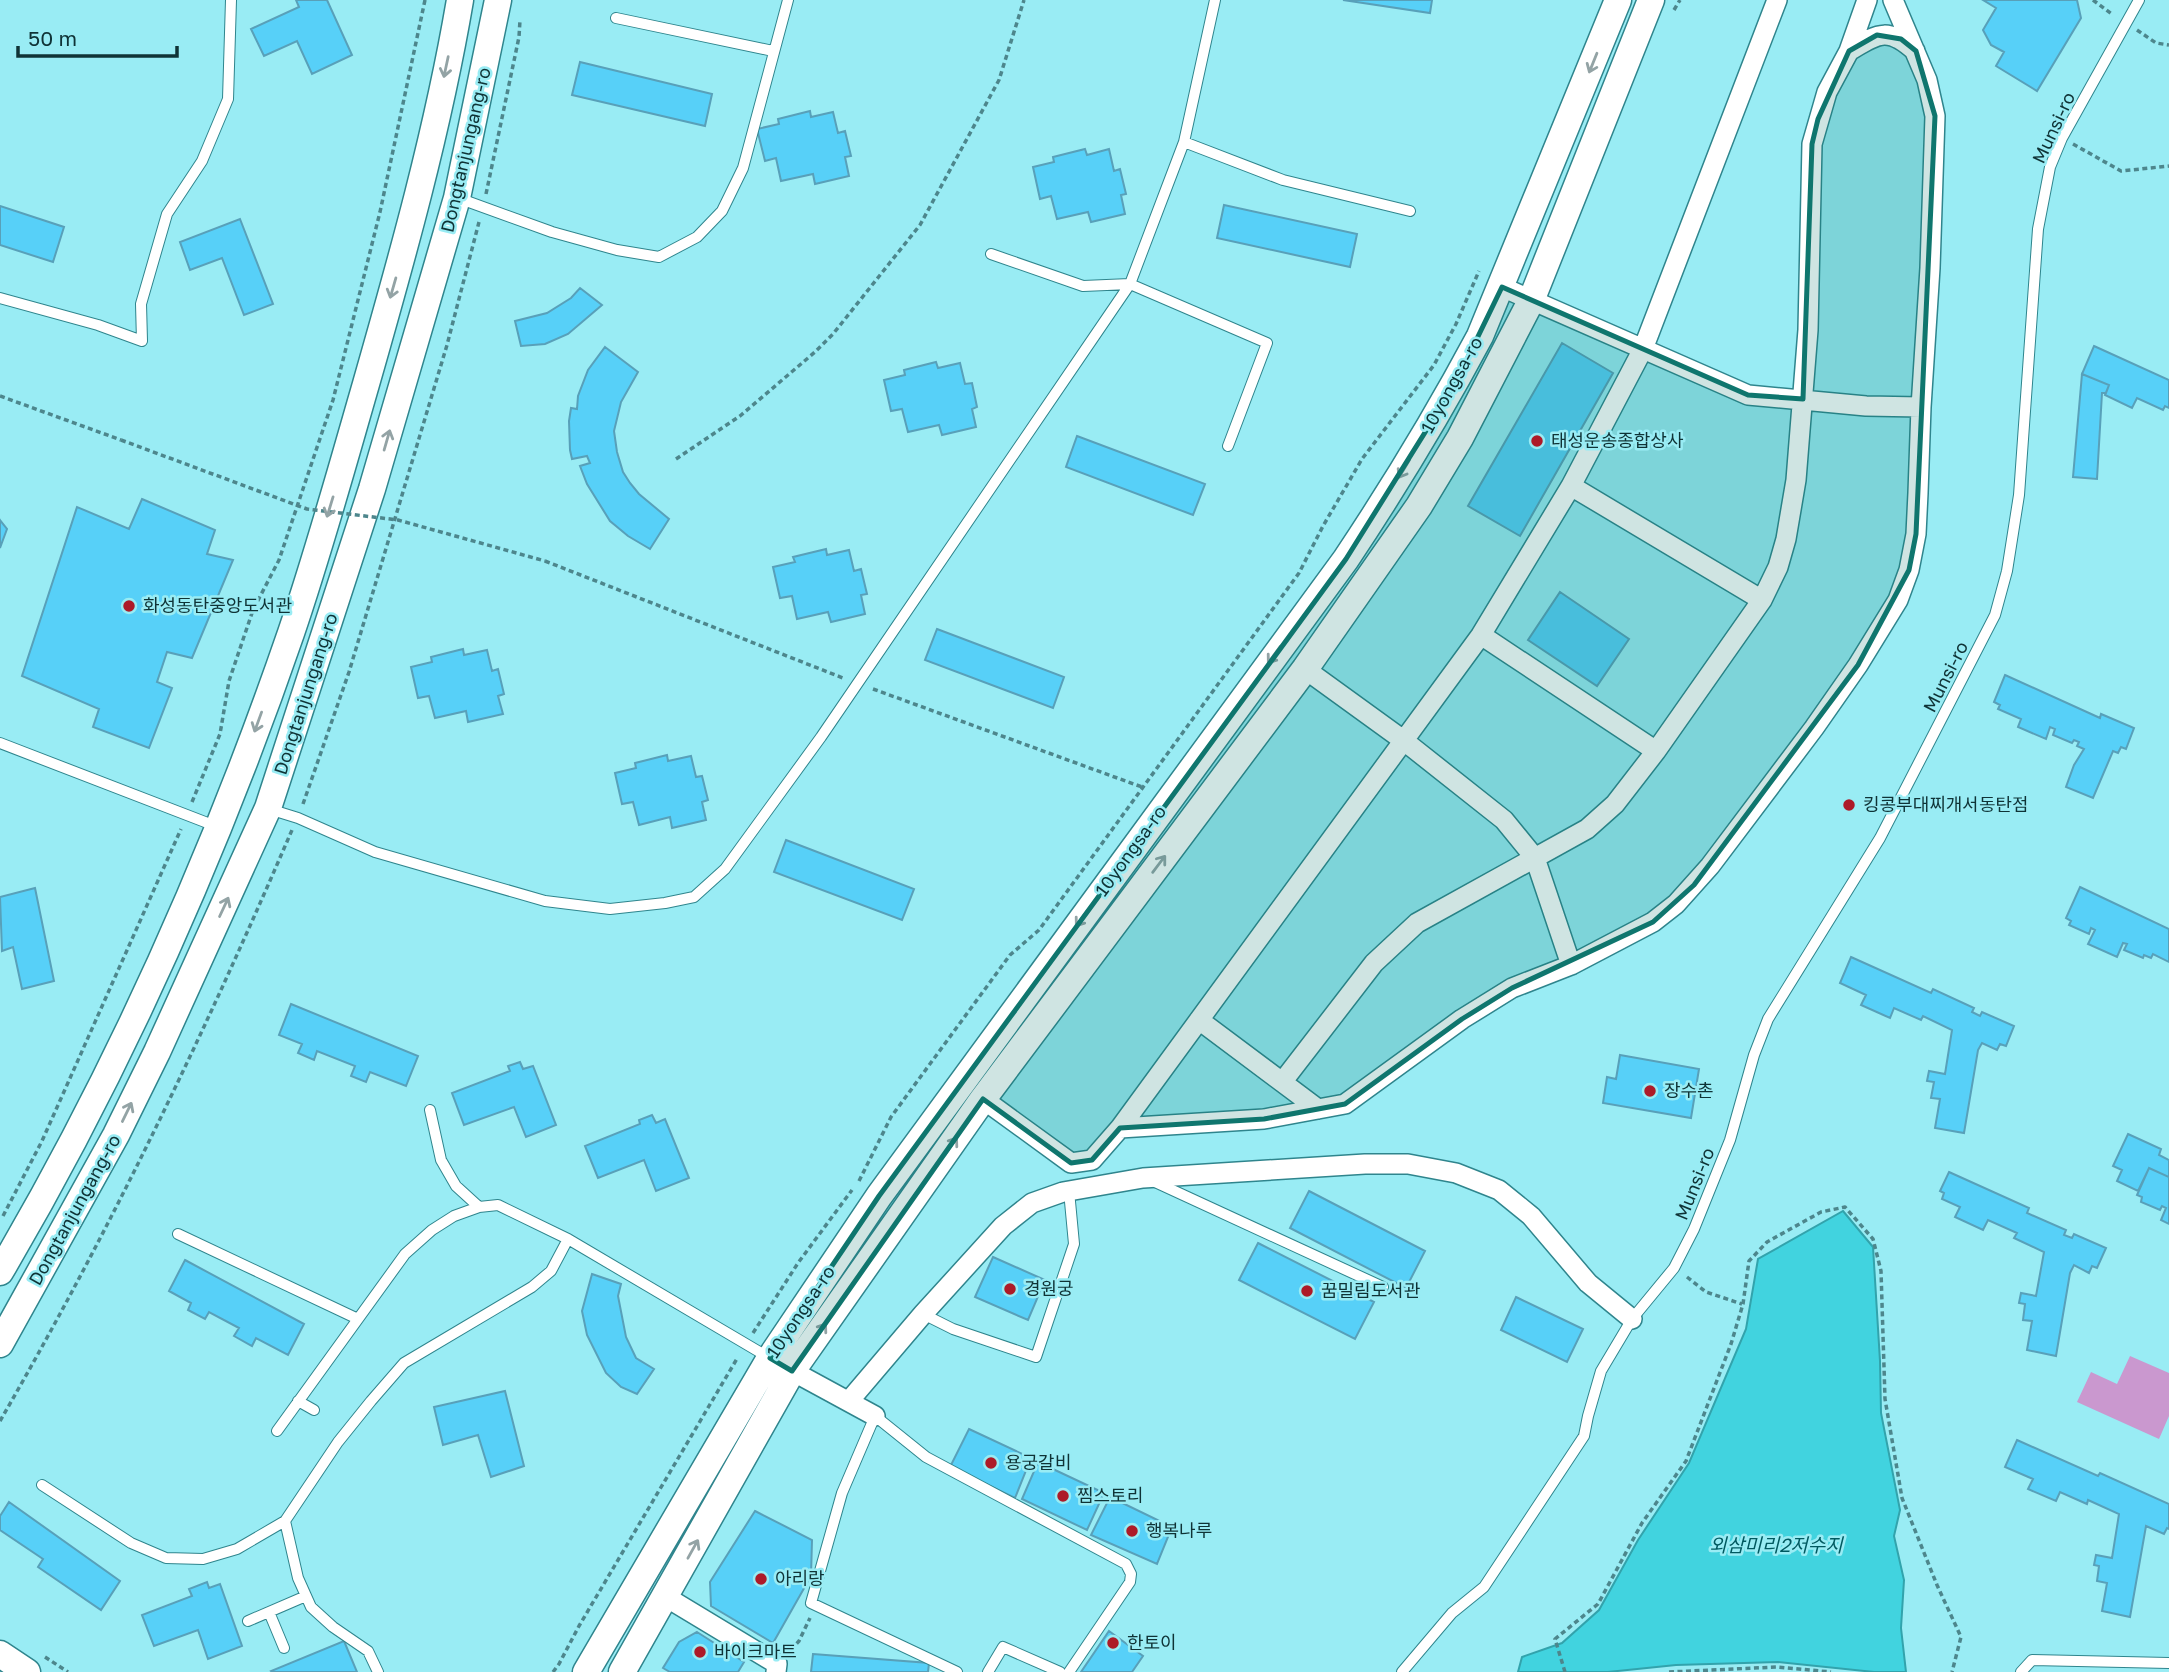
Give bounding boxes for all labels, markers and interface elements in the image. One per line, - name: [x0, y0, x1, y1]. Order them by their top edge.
- scale bar: [18, 14, 177, 58]
- text: 50 m: [28, 25, 77, 51]
- one-way arrow: [1585, 52, 1598, 74]
- one-way arrow: [439, 55, 452, 78]
- street label: Dongtanjungang-ro: [435, 65, 495, 234]
- street label: Munsi-ro: [2027, 88, 2079, 167]
- one-way arrow: [386, 277, 399, 299]
- street label: 10yongsa-ro: [1416, 332, 1487, 437]
- one-way arrow: [381, 429, 394, 451]
- place label: 태성운송종합상사: [1551, 429, 1684, 451]
- marker: 태성운송종합상사: [1529, 433, 1545, 449]
- one-way arrow: [1397, 458, 1411, 478]
- one-way arrow: [323, 495, 336, 517]
- place label: 화성동탄중앙도서관: [143, 594, 292, 616]
- marker: 화성동탄중앙도서관: [121, 598, 137, 614]
- street label: Dongtanjungang-ro: [269, 610, 342, 777]
- street label: Munsi-ro: [1918, 638, 1972, 716]
- one-way arrow: [1267, 645, 1281, 664]
- one-way arrow: [251, 711, 263, 733]
- place label: 킹콩부대찌개서동탄점: [1863, 793, 2029, 815]
- marker: 킹콩부대찌개서동탄점: [1841, 797, 1857, 813]
- street label: 10yongsa-ro: [1090, 801, 1170, 900]
- one-way arrow: [1151, 856, 1166, 874]
- one-way arrow: [218, 897, 232, 918]
- one-way arrow: [1075, 908, 1089, 927]
- place label: 장수촌: [1664, 1079, 1714, 1101]
- marker: 장수촌: [1642, 1083, 1658, 1099]
- one-way arrow: [121, 1103, 135, 1123]
- street label: Dongtanjungang-ro: [24, 1130, 125, 1289]
- one-way arrow: [944, 1137, 958, 1156]
- street label: Munsi-ro: [1670, 1144, 1719, 1223]
- street label: 10yongsa-ro: [761, 1261, 839, 1362]
- place label: 경원궁: [1024, 1277, 1074, 1299]
- place label: 꿈밀림도서관: [1321, 1279, 1421, 1301]
- marker: 경원궁: [1002, 1281, 1018, 1297]
- marker: 꿈밀림도서관: [1299, 1283, 1315, 1299]
- one-way arrow: [813, 1323, 827, 1342]
- place label: 용궁갈비: [1005, 1451, 1071, 1473]
- marker: 용궁갈비: [983, 1455, 999, 1471]
- place label: 찜스토리: [1077, 1484, 1143, 1506]
- marker: 찜스토리: [1055, 1488, 1071, 1504]
- place label: 행복나루: [1146, 1519, 1212, 1541]
- marker: 행복나루: [1124, 1523, 1140, 1539]
- water label: 외삼미리2저수지: [1709, 1533, 1844, 1556]
- one-way arrow: [686, 1539, 700, 1560]
- place label: 아리랑: [775, 1567, 825, 1589]
- marker: 아리랑: [753, 1571, 769, 1587]
- place label: 한토이: [1127, 1631, 1177, 1653]
- marker: 한토이: [1105, 1635, 1121, 1651]
- place label: 바이크마트: [714, 1640, 797, 1662]
- marker: 바이크마트: [692, 1644, 708, 1660]

